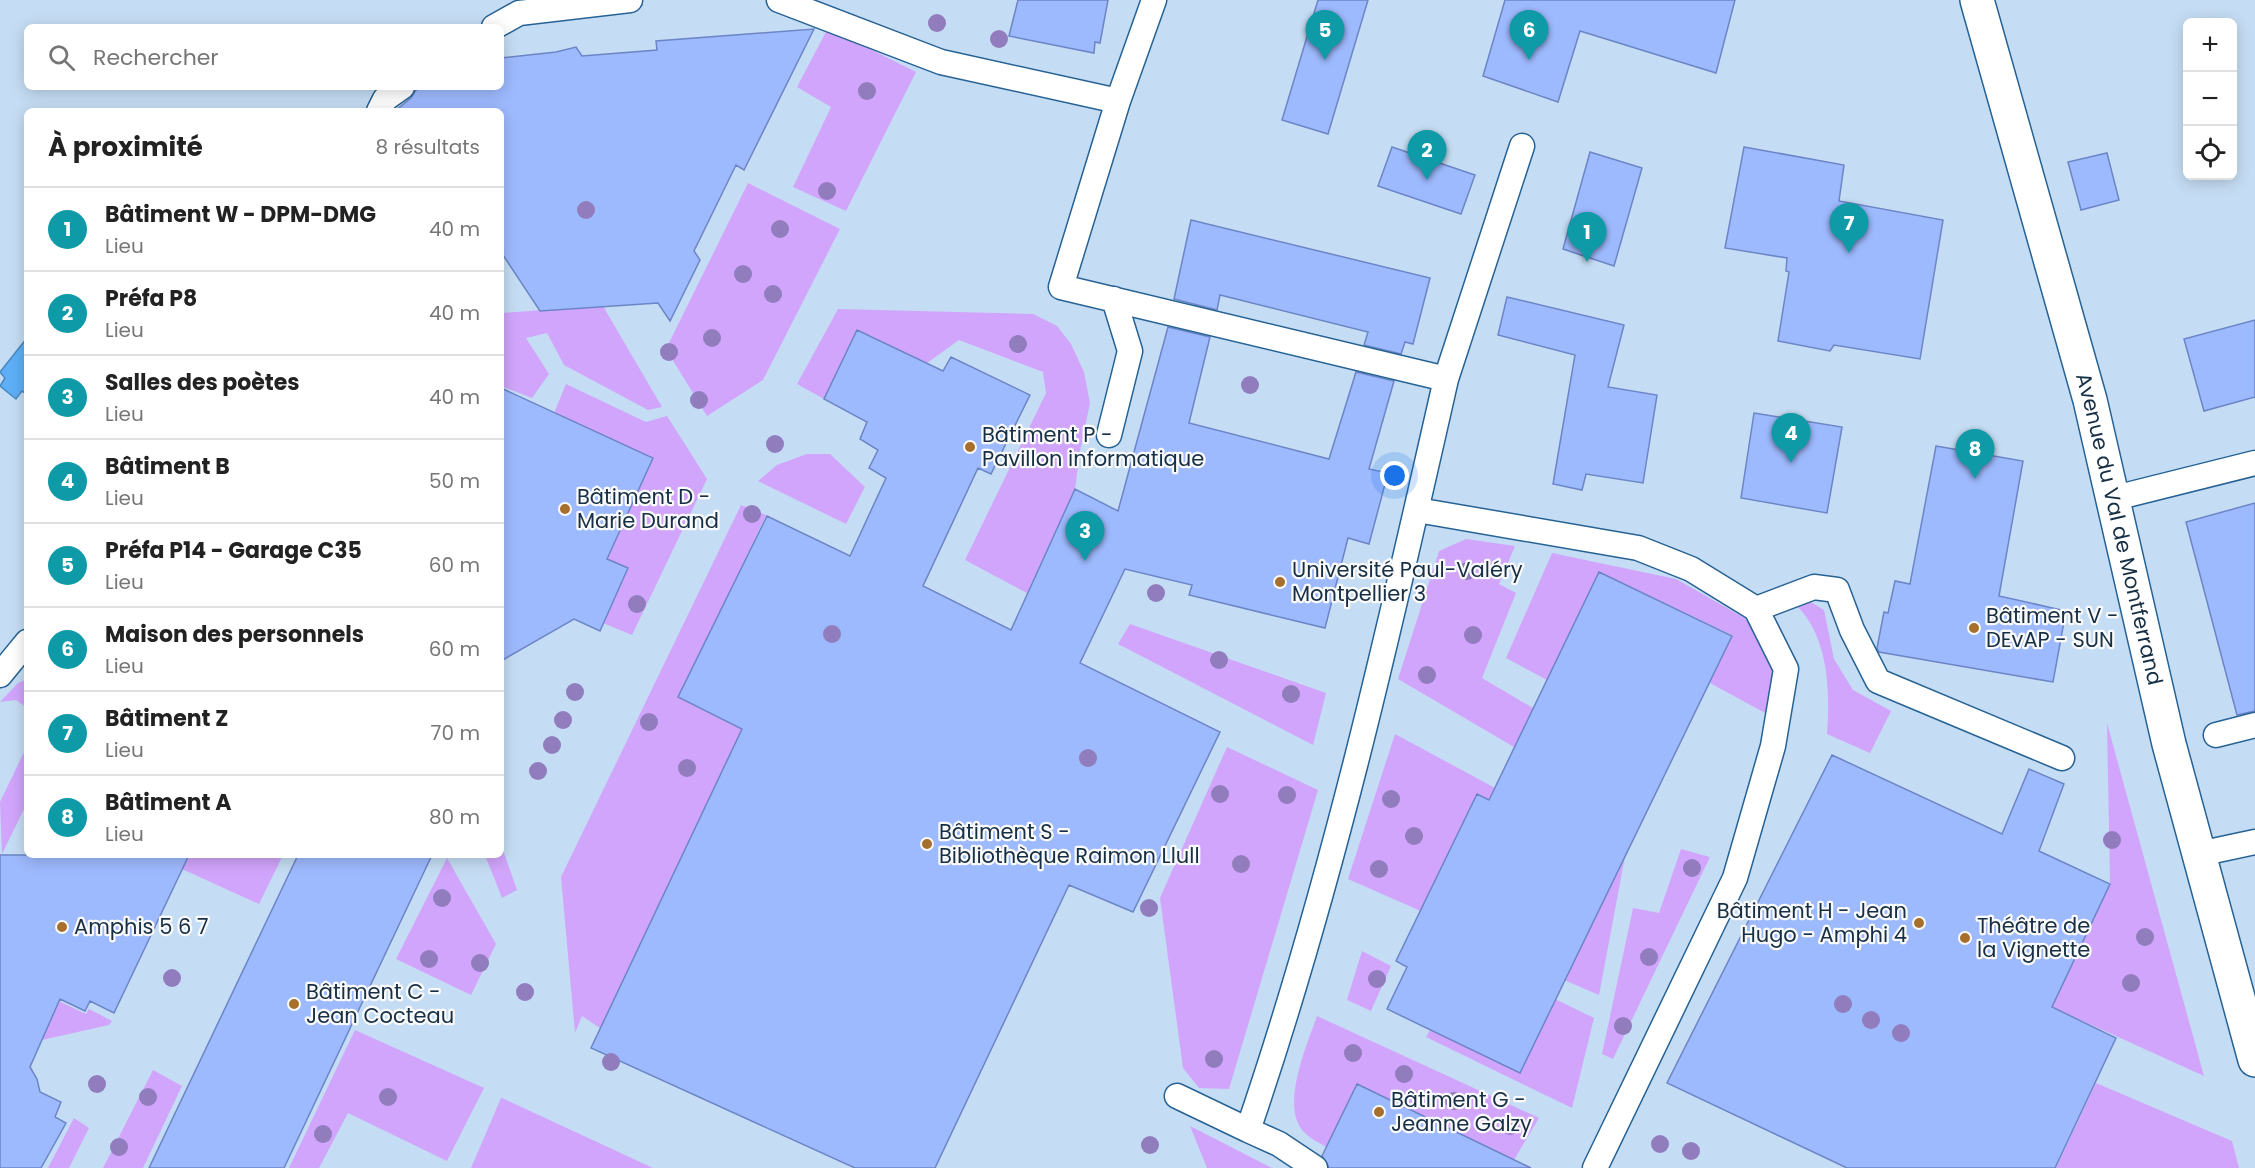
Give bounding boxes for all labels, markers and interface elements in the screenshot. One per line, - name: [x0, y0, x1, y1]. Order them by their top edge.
- pin: 5: [1306, 10, 1344, 60]
- pin: 6: [1510, 10, 1549, 60]
- map controls: [2183, 18, 2237, 180]
- button: +: [2183, 18, 2237, 72]
- search box: [24, 24, 504, 90]
- icon: search: [45, 41, 78, 74]
- text: Rechercher: [93, 42, 219, 73]
- button: −: [2183, 72, 2237, 126]
- button: locate: [2183, 126, 2237, 180]
- text: À proximité: [48, 129, 203, 165]
- pin: 2: [1408, 130, 1446, 180]
- text: 8 résultats: [376, 133, 480, 161]
- text: Bâtiment W - DPM-DMG: [105, 199, 376, 230]
- pin: 7: [1830, 204, 1868, 253]
- pin: 1: [1568, 212, 1606, 262]
- text: 1: [64, 215, 71, 243]
- text: 40 m: [429, 215, 480, 243]
- text: Lieu: [105, 232, 144, 260]
- text: Préfa P8: [105, 283, 197, 314]
- text: 2: [62, 299, 73, 327]
- text: 40 m: [429, 299, 480, 327]
- text: Lieu: [105, 316, 144, 344]
- text: Salles des poètes: [105, 367, 300, 398]
- street label: Avenue du Val de Montferrand: [2069, 369, 2170, 688]
- text: 3: [61, 383, 74, 411]
- text: 40 m: [429, 383, 480, 411]
- text: Lieu: [105, 400, 144, 428]
- pin: 4: [1772, 414, 1810, 463]
- place label: Bâtiment P - Pavillon informatique: [982, 420, 1204, 473]
- pin: 8: [1956, 430, 1994, 479]
- marker: Bâtiment P - Pavillon informatique: [963, 440, 977, 454]
- text: Bâtiment B: [105, 451, 230, 482]
- your location: [1380, 461, 1409, 490]
- text: 4: [61, 467, 74, 495]
- text: 50 m: [429, 467, 480, 495]
- place label: Bâtiment D - Marie Durand: [577, 482, 719, 535]
- text: Lieu: [105, 484, 144, 512]
- marker: Bâtiment D - Marie Durand: [558, 502, 572, 516]
- pin: 3: [1066, 512, 1104, 561]
- text: Préfa P14 - Garage C35: [105, 535, 362, 566]
- text: 5: [61, 551, 74, 579]
- text: 60 m: [429, 551, 480, 579]
- place label: Université Paul-Valéry Montpellier 3: [1292, 555, 1523, 608]
- text: Lieu: [105, 568, 144, 596]
- marker: Université Paul-Valéry Montpellier 3: [1273, 575, 1287, 589]
- place label: Bâtiment V - DEvAP - SUN: [1986, 601, 2119, 654]
- text: Maison des personnels: [105, 619, 364, 650]
- marker: Bâtiment V - DEvAP - SUN: [1967, 621, 1981, 635]
- text: 6: [61, 635, 74, 663]
- text: 60 m: [429, 635, 480, 663]
- text: Lieu: [105, 652, 144, 680]
- text: Bâtiment Z: [105, 703, 228, 734]
- text: 7: [62, 719, 73, 747]
- text: 70 m: [431, 719, 480, 747]
- text: Lieu: [105, 736, 144, 764]
- text: Bâtiment A: [105, 787, 231, 818]
- text: 8: [61, 803, 74, 831]
- text: 80 m: [429, 803, 480, 831]
- place label: Bâtiment S - Bibliothèque Raimon Llull: [939, 817, 1200, 870]
- text: Lieu: [105, 820, 144, 848]
- marker: Bâtiment S - Bibliothèque Raimon Llull: [920, 837, 934, 851]
- place label: Bâtiment H - Jean Hugo - Amphi 4: [1717, 896, 1907, 949]
- place label: Théâtre de la Vignette: [1977, 911, 2090, 964]
- place label: Amphis 5 6 7: [74, 912, 208, 941]
- marker: Bâtiment H - Jean Hugo - Amphi 4: [1912, 916, 1926, 930]
- marker: Amphis 5 6 7: [55, 920, 69, 934]
- marker: Théâtre de la Vignette: [1958, 931, 1972, 945]
- place label: Bâtiment C - Jean Cocteau: [306, 977, 454, 1030]
- marker: Bâtiment C - Jean Cocteau: [287, 997, 301, 1011]
- place label: Bâtiment G - Jeanne Galzy: [1391, 1085, 1532, 1138]
- marker: Bâtiment G - Jeanne Galzy: [1372, 1105, 1386, 1119]

